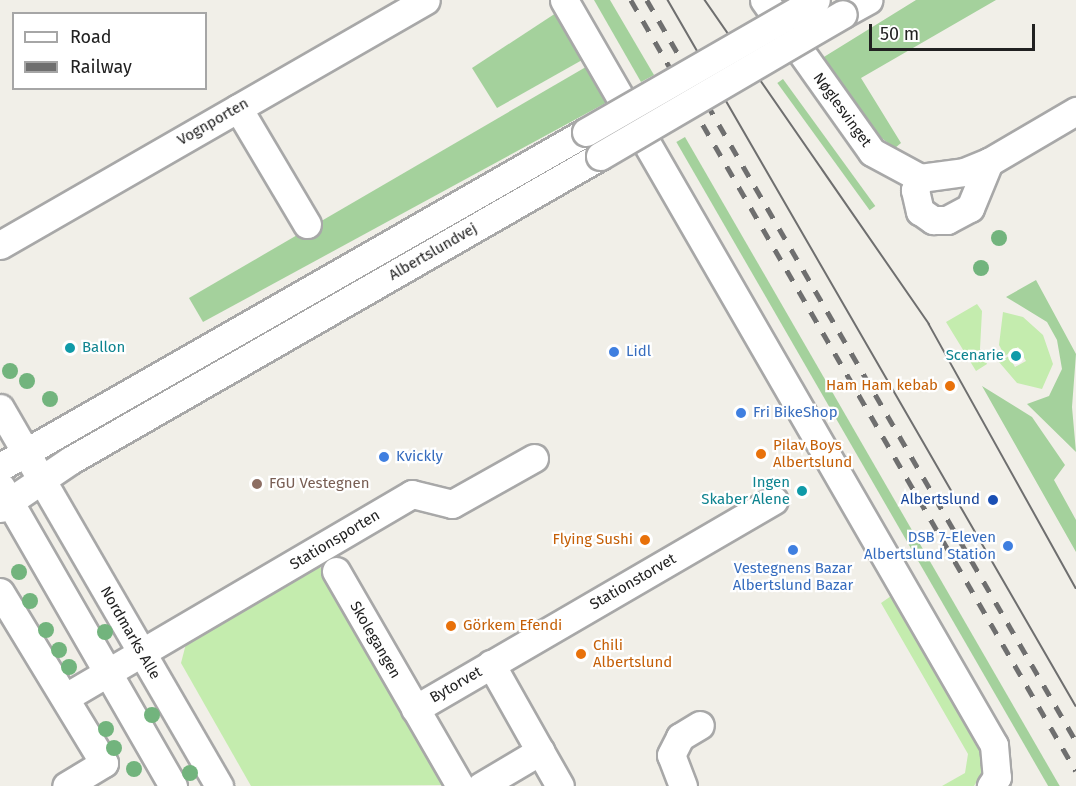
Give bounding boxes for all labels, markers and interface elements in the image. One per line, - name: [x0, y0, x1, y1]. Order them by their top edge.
- legend: [12, 12, 207, 90]
- scale bar: [872, 12, 1038, 50]
- text: 50 m: [880, 23, 919, 45]
- text: Road: [70, 26, 112, 48]
- text: Railway: [70, 56, 132, 78]
- street label: Nøglesvinget: [809, 69, 875, 151]
- street label: Vognporten: [174, 94, 252, 150]
- street label: Albertslundvej: [386, 219, 480, 285]
- place label: Ballon: [82, 339, 125, 357]
- marker: Ballon: [63, 341, 77, 355]
- place label: Lidl: [626, 343, 651, 361]
- marker: Lidl: [607, 345, 621, 359]
- place label: Scenarie: [946, 347, 1004, 365]
- marker: Scenarie: [1009, 349, 1023, 363]
- place label: Ham Ham kebab: [826, 377, 938, 395]
- marker: Ham Ham kebab: [943, 379, 957, 393]
- place label: Fri BikeShop: [753, 404, 838, 422]
- marker: Fri BikeShop: [734, 406, 748, 420]
- place label: Pilav Boys Albertslund: [773, 436, 852, 471]
- marker: Pilav Boys Albertslund: [754, 447, 768, 461]
- place label: Kvickly: [396, 448, 443, 466]
- marker: Kvickly: [377, 450, 391, 464]
- place label: Ingen Skaber Alene: [701, 473, 790, 508]
- place label: FGU Vestegnen: [269, 475, 370, 493]
- marker: FGU Vestegnen: [250, 477, 264, 491]
- marker: Ingen Skaber Alene: [795, 484, 809, 498]
- place label: Albertslund: [901, 491, 980, 509]
- marker: Albertslund: [984, 491, 1002, 509]
- street label: Stationsporten: [287, 506, 383, 574]
- place label: DSB 7-Eleven Albertslund Station: [864, 528, 996, 563]
- place label: Flying Sushi: [552, 531, 633, 549]
- marker: Flying Sushi: [638, 533, 652, 547]
- marker: DSB 7-Eleven Albertslund Station: [1001, 539, 1015, 553]
- marker: Vestegnens Bazar Albertslund Bazar: [786, 543, 800, 557]
- street label: Stationstorvet: [587, 550, 679, 614]
- place label: Vestegnens Bazar Albertslund Bazar: [733, 559, 853, 594]
- street label: Nordmarks Alle: [96, 583, 164, 683]
- street label: Skolegangen: [346, 598, 404, 682]
- place label: Görkem Efendi: [463, 617, 562, 635]
- marker: Görkem Efendi: [444, 619, 458, 633]
- place label: Chili Albertslund: [593, 636, 672, 671]
- marker: Chili Albertslund: [574, 647, 588, 661]
- street label: Bytorvet: [427, 663, 485, 707]

